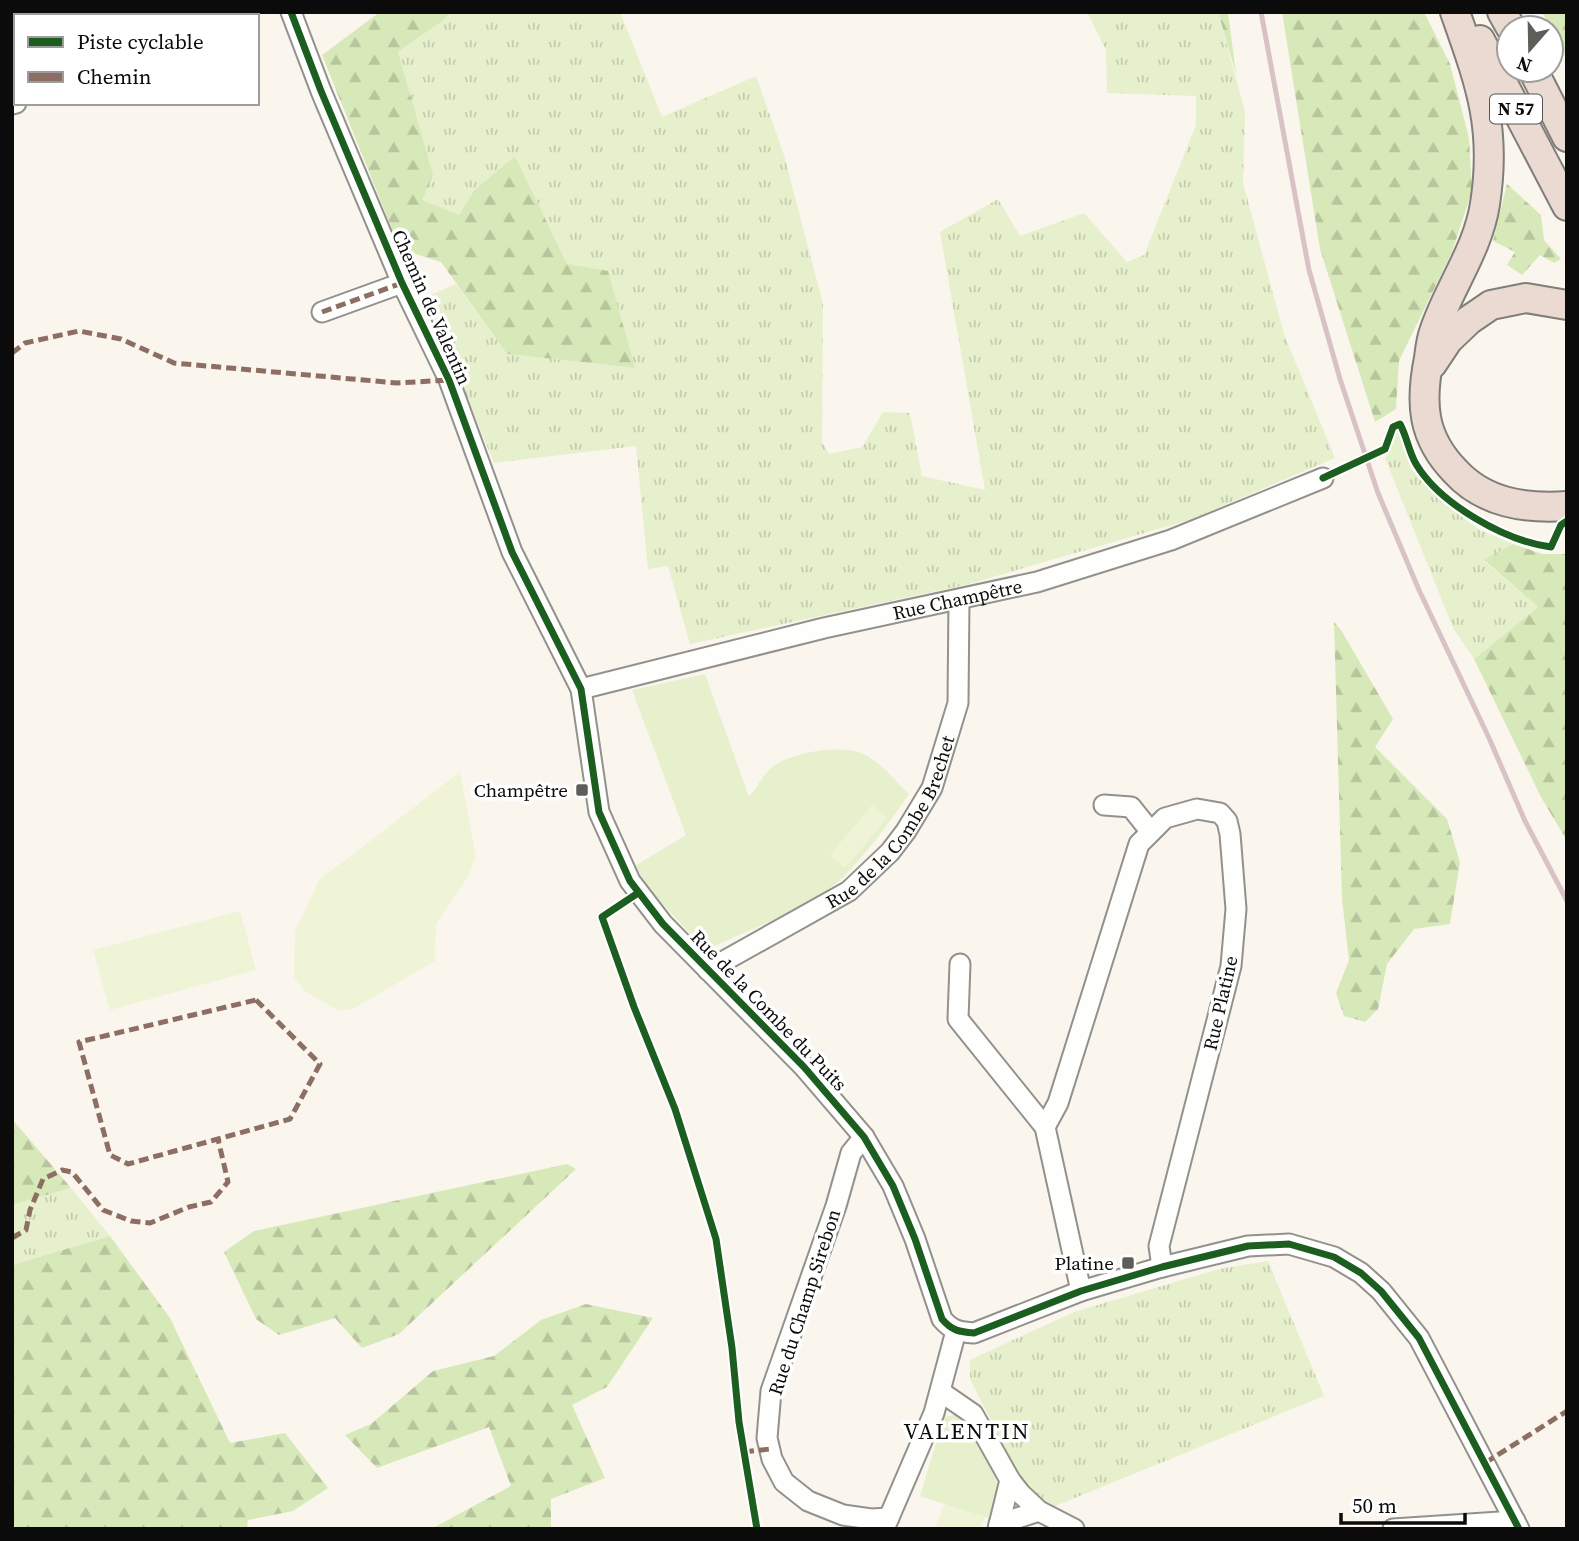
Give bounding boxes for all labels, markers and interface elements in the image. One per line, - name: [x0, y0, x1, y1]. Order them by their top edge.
- legend: [14, 14, 259, 105]
- north arrow: [1495, 14, 1565, 84]
- text: Piste cyclable: [77, 27, 204, 56]
- text: N: [1513, 50, 1535, 80]
- text: Chemin: [77, 62, 152, 91]
- road number: N 57: [1490, 94, 1542, 124]
- street label: Chemin de Valentin: [386, 225, 478, 389]
- street label: Rue Champêtre: [890, 573, 1024, 626]
- street label: Rue de la Combe Brechet: [821, 732, 961, 914]
- place label: Champêtre: [474, 777, 568, 803]
- marker: Champêtre: [574, 782, 590, 798]
- street label: Rue de la Combe du Puits: [685, 924, 853, 1096]
- street label: Rue Platine: [1196, 953, 1244, 1053]
- street label: Rue du Champ Sirebon: [762, 1206, 846, 1398]
- place label: Platine: [1055, 1250, 1114, 1276]
- marker: Platine: [1120, 1255, 1136, 1271]
- district label: VALENTIN: [903, 1415, 1031, 1447]
- scale bar: [1341, 1482, 1465, 1526]
- text: 50 m: [1352, 1491, 1397, 1520]

